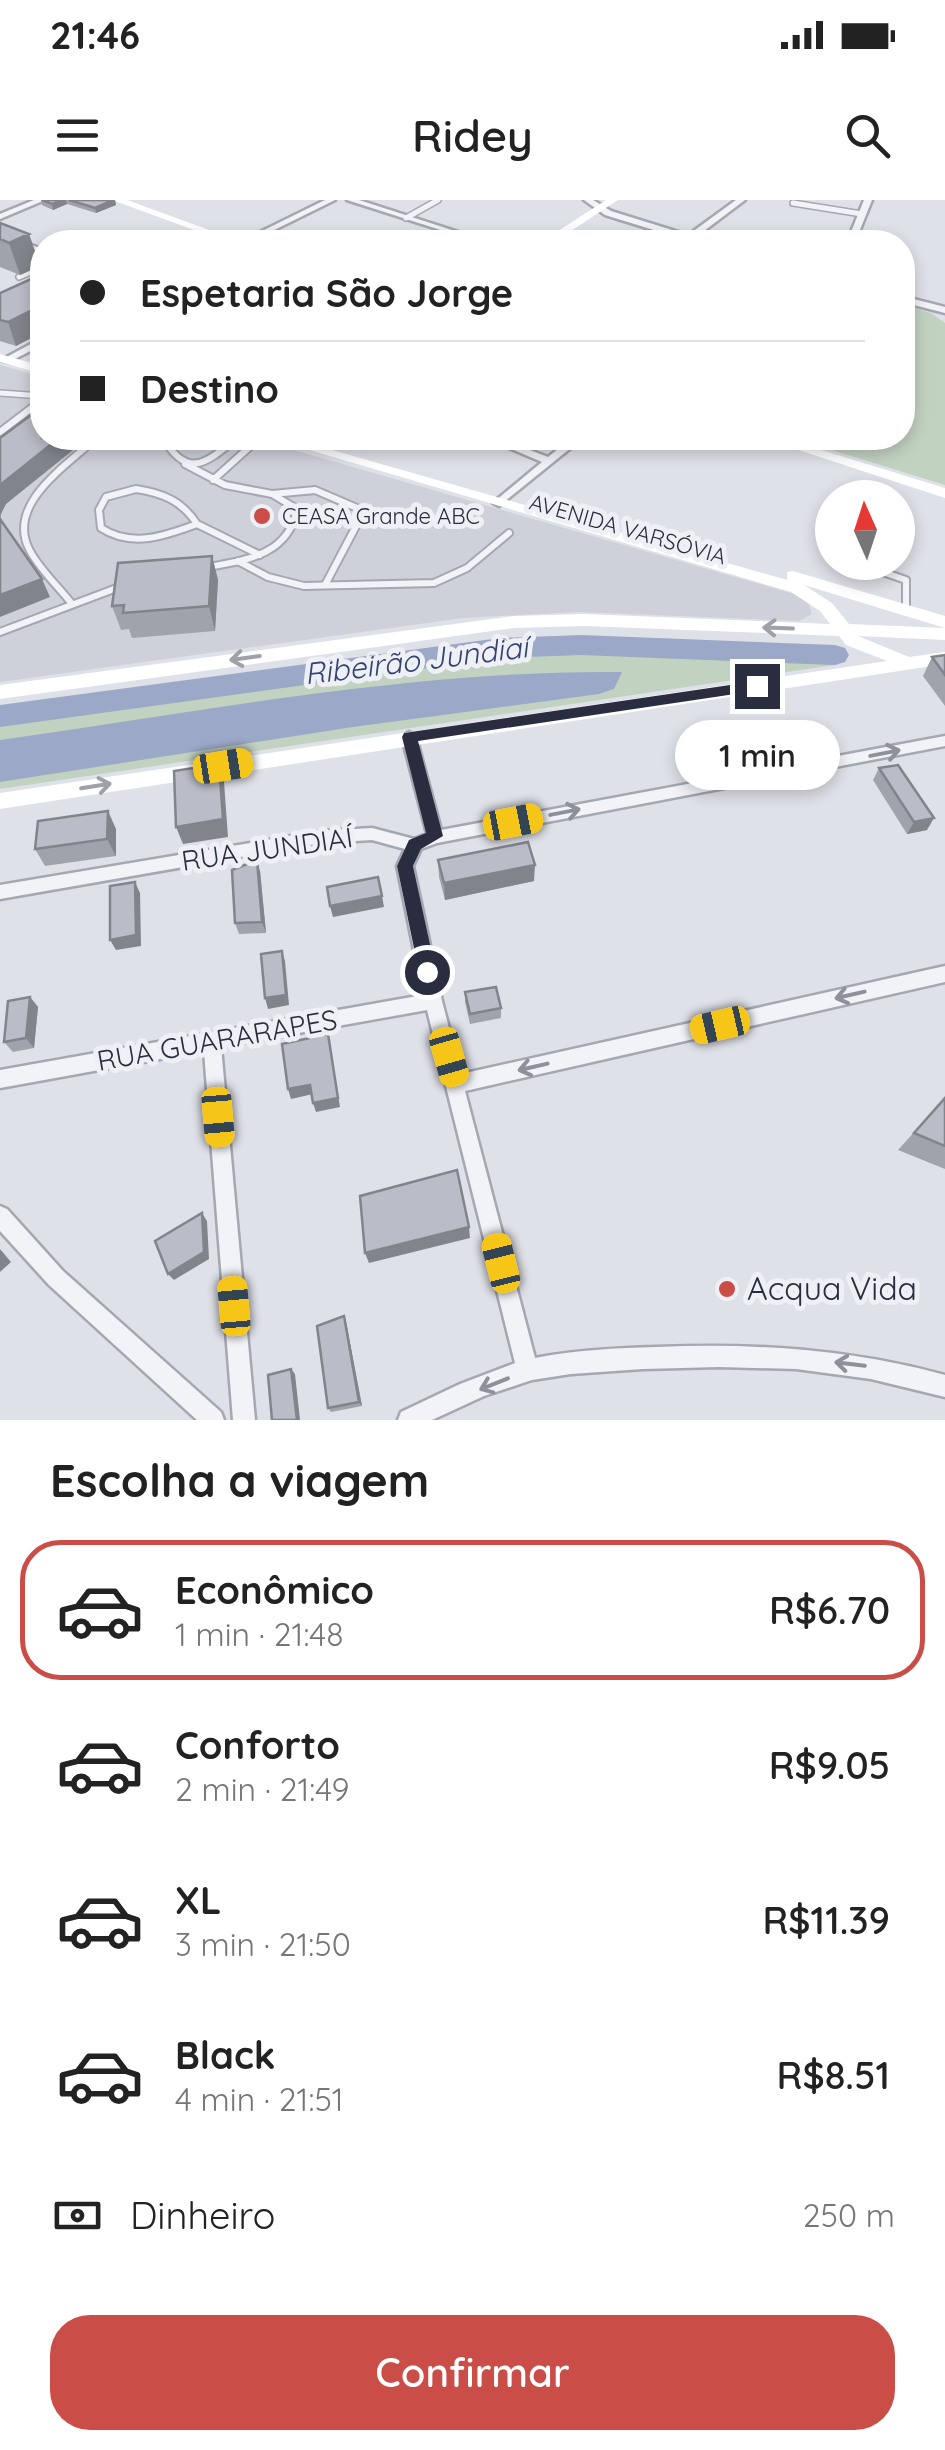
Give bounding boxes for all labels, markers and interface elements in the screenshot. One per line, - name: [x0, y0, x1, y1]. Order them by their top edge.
- text: 21:46: [50, 11, 140, 59]
- text: Ridey: [412, 107, 533, 163]
- icon: menu: [50, 108, 105, 163]
- icon: search: [840, 108, 895, 163]
- text: Espetaria São Jorge: [140, 269, 513, 317]
- text: Destino: [140, 365, 279, 413]
- north arrow: [815, 480, 915, 580]
- map controls: [815, 480, 915, 580]
- street label: AVENIDA VARSÓVIA: [526, 488, 730, 570]
- place label: CEASA Grande ABC: [282, 502, 480, 530]
- marker: CEASA Grande ABC: [251, 505, 273, 527]
- one-way arrow: [762, 619, 794, 638]
- water label: Ribeirão Jundiaí: [302, 627, 535, 693]
- one-way arrow: [230, 649, 262, 667]
- route end: [735, 664, 780, 709]
- callout: 1 min: [674, 721, 840, 791]
- text: 1 min: [719, 735, 796, 775]
- one-way arrow: [868, 742, 900, 761]
- car: [191, 746, 255, 786]
- one-way arrow: [80, 776, 112, 795]
- car: [481, 802, 545, 842]
- one-way arrow: [548, 802, 581, 821]
- street label: RUA JUNDIAÍ: [179, 819, 356, 878]
- route start: [405, 950, 450, 995]
- one-way arrow: [835, 987, 867, 1005]
- street label: RUA GUARARAPES: [94, 1001, 340, 1078]
- car: [687, 1004, 753, 1046]
- car: [426, 1024, 472, 1090]
- one-way arrow: [518, 1059, 550, 1077]
- car: [200, 1086, 236, 1148]
- car: [479, 1230, 523, 1296]
- place label: Acqua Vida: [747, 1268, 917, 1308]
- car: [216, 1275, 252, 1337]
- marker: Acqua Vida: [716, 1278, 738, 1300]
- one-way arrow: [835, 1355, 867, 1373]
- one-way arrow: [480, 1376, 511, 1394]
- text: Escolha a viagem: [50, 1452, 429, 1508]
- icon: car: [55, 1565, 145, 1655]
- text: Econômico: [175, 1566, 374, 1614]
- text: R$6.70: [769, 1586, 890, 1634]
- text: 1 min · 21:48: [175, 1614, 344, 1654]
- icon: car: [55, 1720, 145, 1810]
- text: Conforto: [175, 1721, 340, 1769]
- text: R$9.05: [769, 1741, 890, 1789]
- text: 2 min · 21:49: [175, 1769, 349, 1809]
- icon: car: [55, 1875, 145, 1965]
- text: XL: [175, 1876, 221, 1924]
- text: R$11.39: [762, 1896, 890, 1944]
- text: 3 min · 21:50: [175, 1924, 351, 1964]
- icon: car: [55, 2030, 145, 2120]
- text: Black: [175, 2031, 275, 2079]
- text: R$8.51: [777, 2051, 890, 2099]
- text: 4 min · 21:51: [175, 2079, 344, 2119]
- icon: cash: [50, 2188, 105, 2243]
- text: Dinheiro: [130, 2191, 275, 2239]
- text: 250 m: [803, 2195, 895, 2235]
- button: Confirmar: [50, 2315, 895, 2430]

